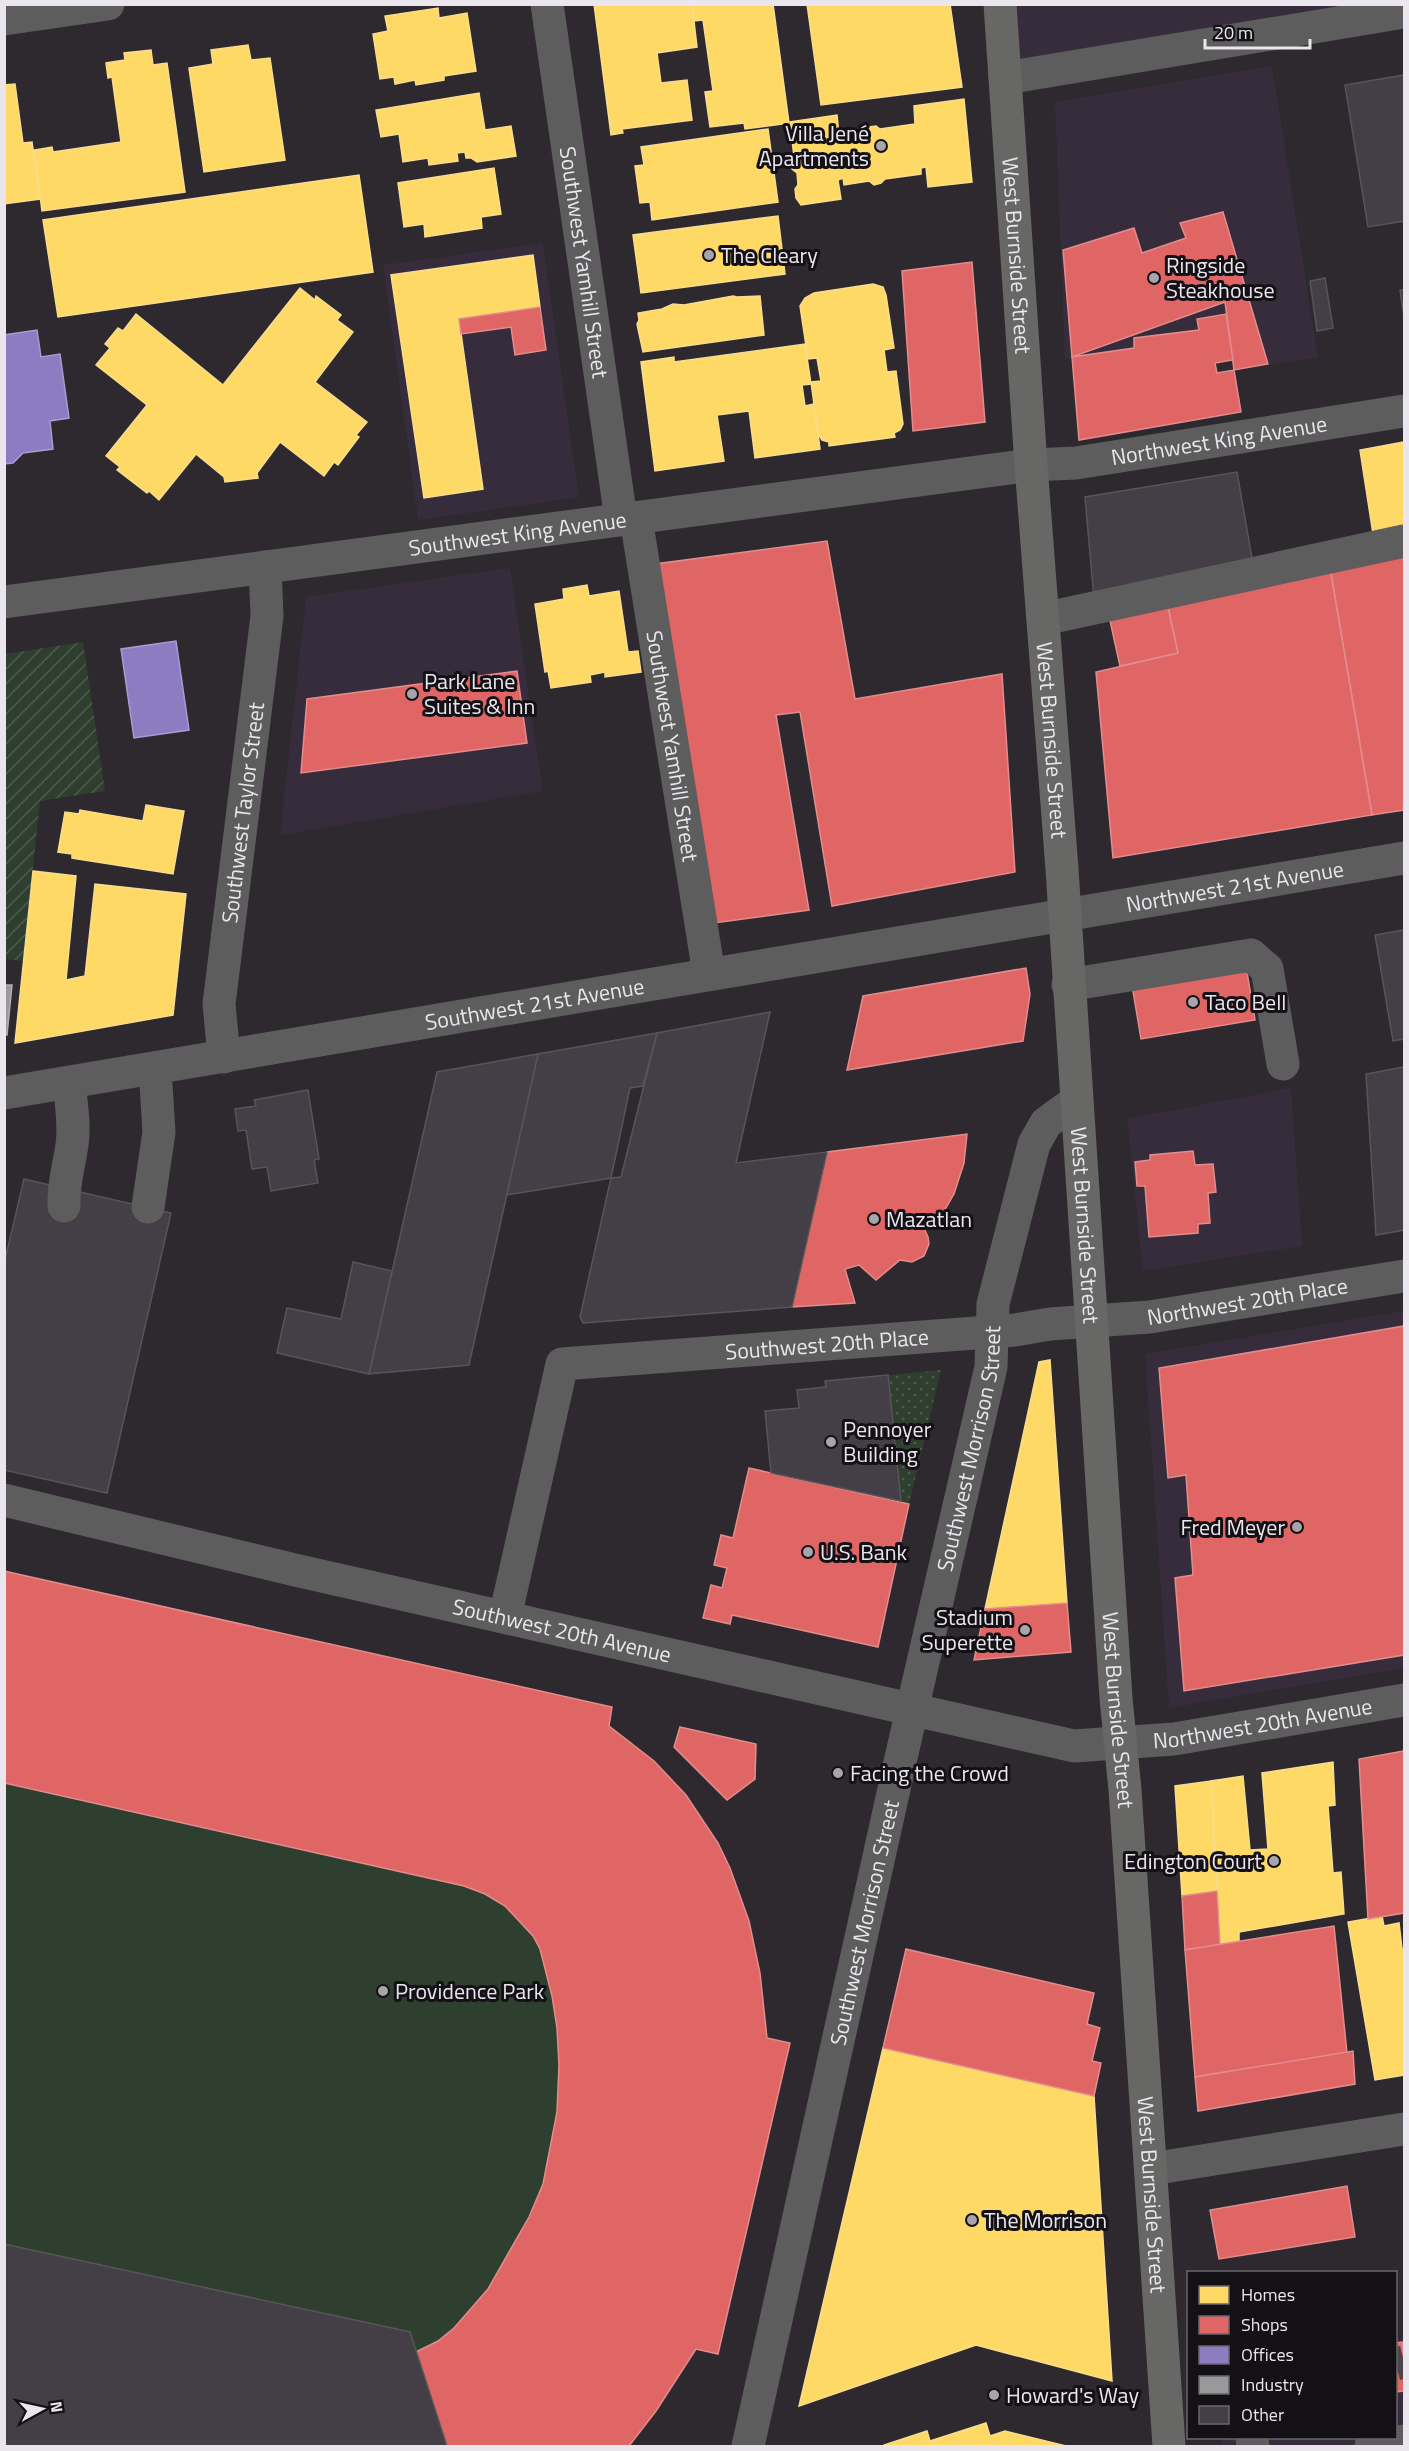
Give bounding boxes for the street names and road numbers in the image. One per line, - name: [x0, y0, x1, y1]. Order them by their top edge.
- street label: Southwest Yamhill Street: [551, 144, 618, 381]
- street label: West Burnside Street: [993, 156, 1041, 355]
- street label: Northwest King Avenue: [1109, 406, 1330, 474]
- street label: Southwest King Avenue: [406, 502, 628, 565]
- street label: Southwest Yamhill Street: [637, 628, 708, 864]
- street label: West Burnside Street: [1028, 641, 1077, 840]
- street label: Southwest Taylor Street: [212, 700, 273, 925]
- street label: Northwest 21st Avenue: [1123, 851, 1346, 921]
- street label: Southwest 21st Avenue: [422, 969, 647, 1039]
- street label: West Burnside Street: [1062, 1126, 1109, 1325]
- street label: Northwest 20th Place: [1145, 1268, 1350, 1334]
- street label: Southwest 20th Place: [724, 1320, 930, 1369]
- street label: Southwest Morrison Street: [927, 1325, 1009, 1575]
- street label: Southwest 20th Avenue: [449, 1589, 675, 1671]
- street label: West Burnside Street: [1093, 1611, 1143, 1810]
- street label: Northwest 20th Avenue: [1152, 1689, 1375, 1757]
- street label: Southwest Morrison Street: [820, 1796, 908, 2049]
- street label: West Burnside Street: [1129, 2095, 1176, 2294]

